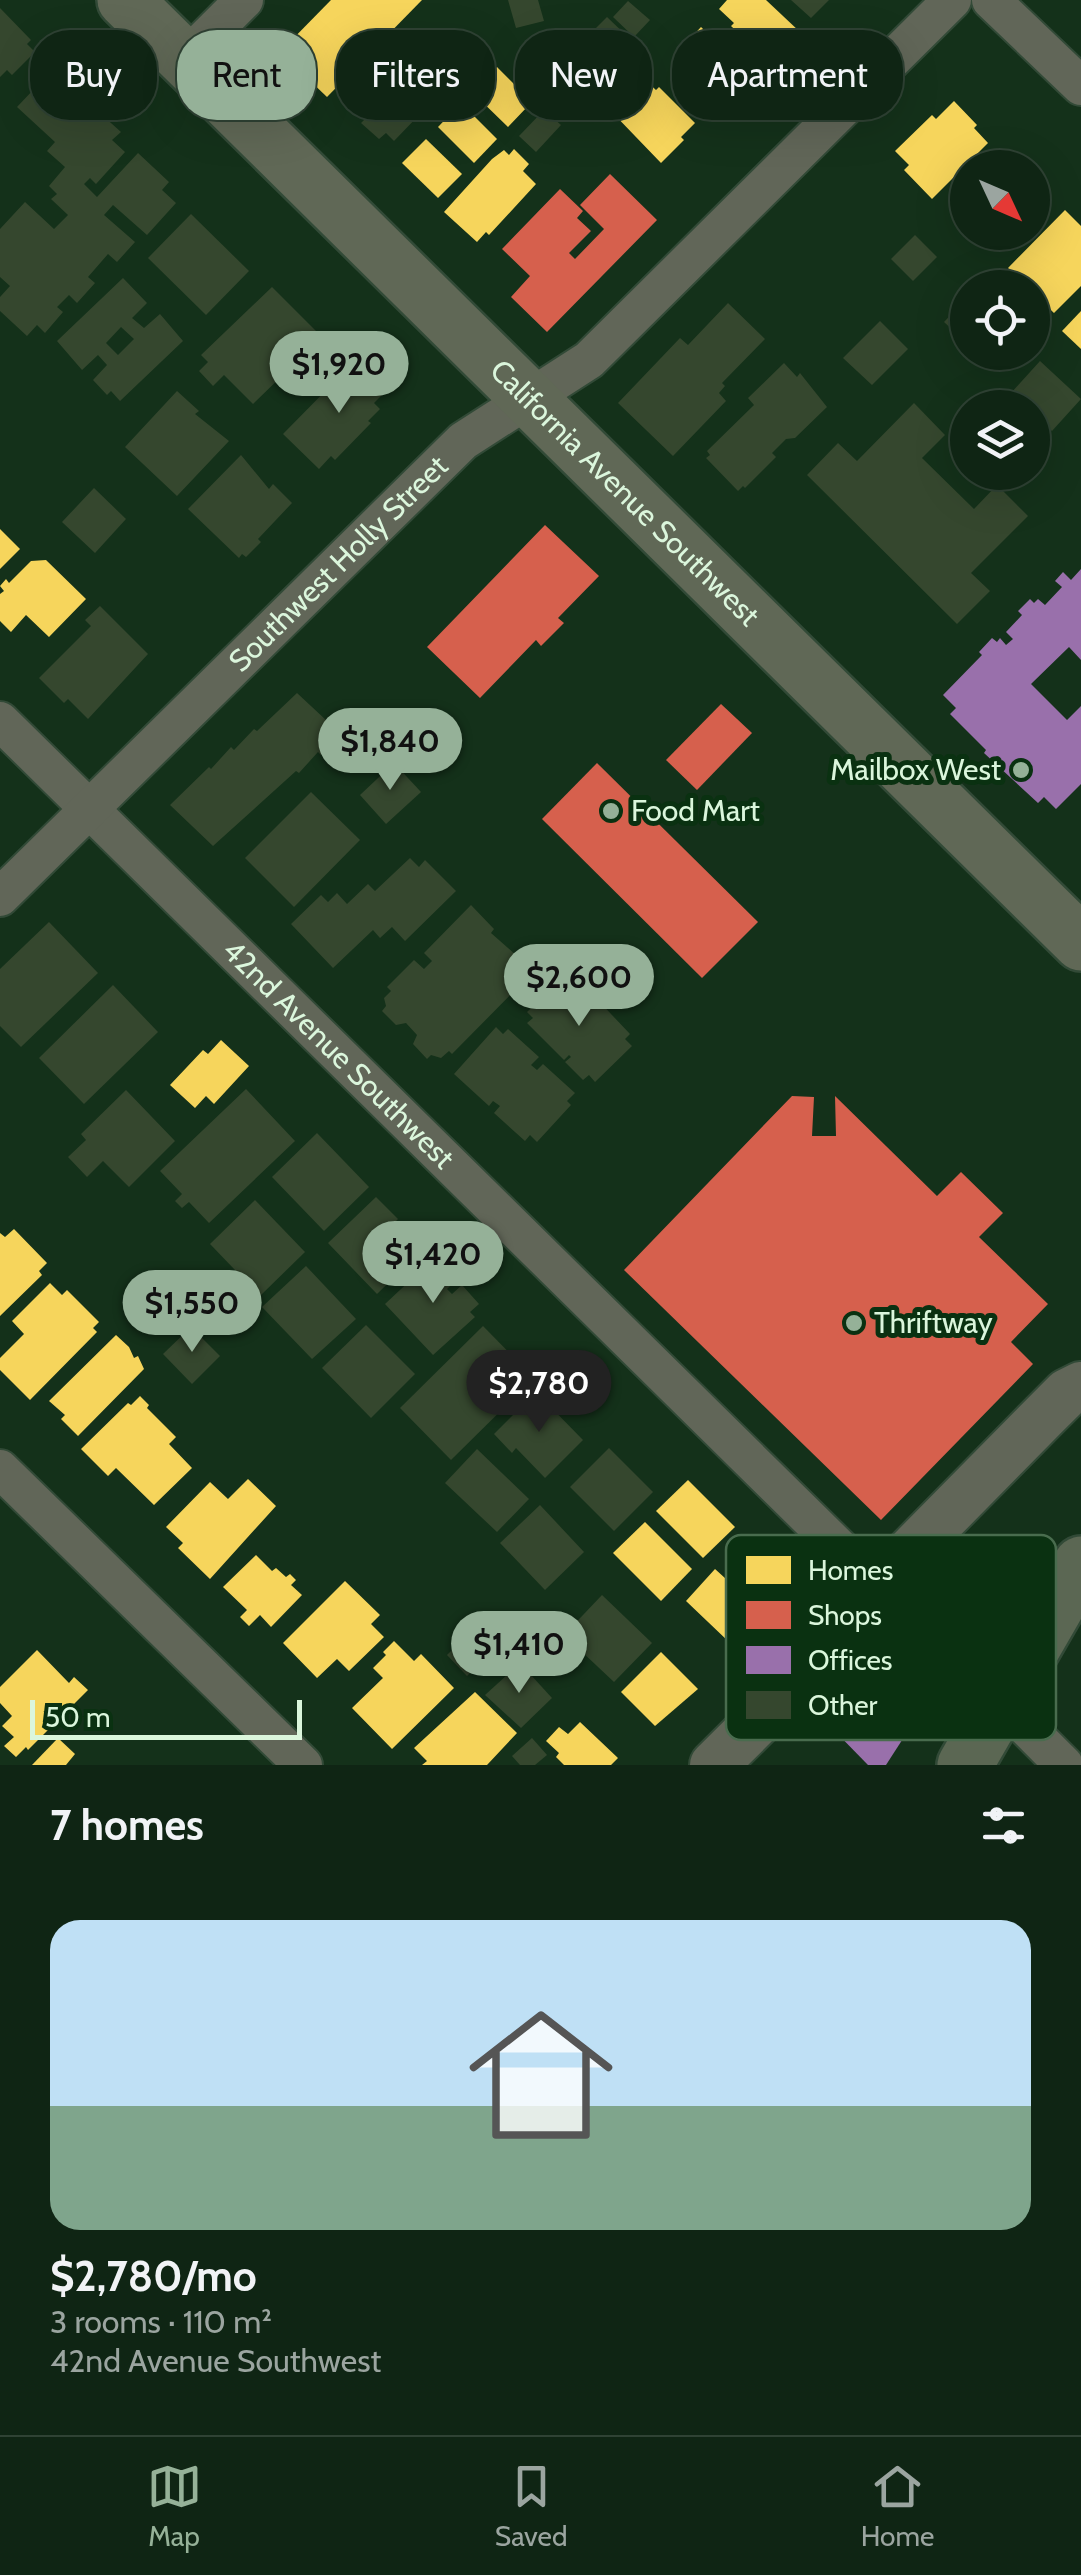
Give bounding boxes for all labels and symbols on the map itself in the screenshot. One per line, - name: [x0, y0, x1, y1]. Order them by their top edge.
- north arrow: [950, 150, 1050, 250]
- pin: $1,920: [258, 331, 420, 416]
- street label: California Avenue Southwest: [483, 352, 768, 634]
- street label: Southwest Holly Street: [221, 448, 455, 679]
- pin: $1,840: [309, 708, 471, 793]
- place label: Mailbox West: [830, 751, 1001, 788]
- marker: Mailbox West: [1010, 759, 1032, 781]
- place label: Food Mart: [631, 792, 760, 829]
- marker: Food Mart: [600, 800, 622, 822]
- street label: 42nd Avenue Southwest: [215, 932, 462, 1176]
- pin: $2,600: [498, 944, 660, 1029]
- pin: $1,420: [352, 1221, 514, 1306]
- pin: $1,550: [111, 1270, 273, 1355]
- place label: Thriftway: [874, 1304, 993, 1341]
- marker: Thriftway: [843, 1312, 865, 1334]
- pin: $2,780: [458, 1350, 620, 1435]
- legend: [726, 1535, 1056, 1740]
- text: Homes: [808, 1553, 893, 1587]
- text: Shops: [808, 1598, 882, 1632]
- pin: $1,410: [438, 1611, 600, 1696]
- text: Offices: [808, 1643, 892, 1677]
- text: Other: [808, 1688, 878, 1722]
- scale bar: [30, 1695, 302, 1740]

